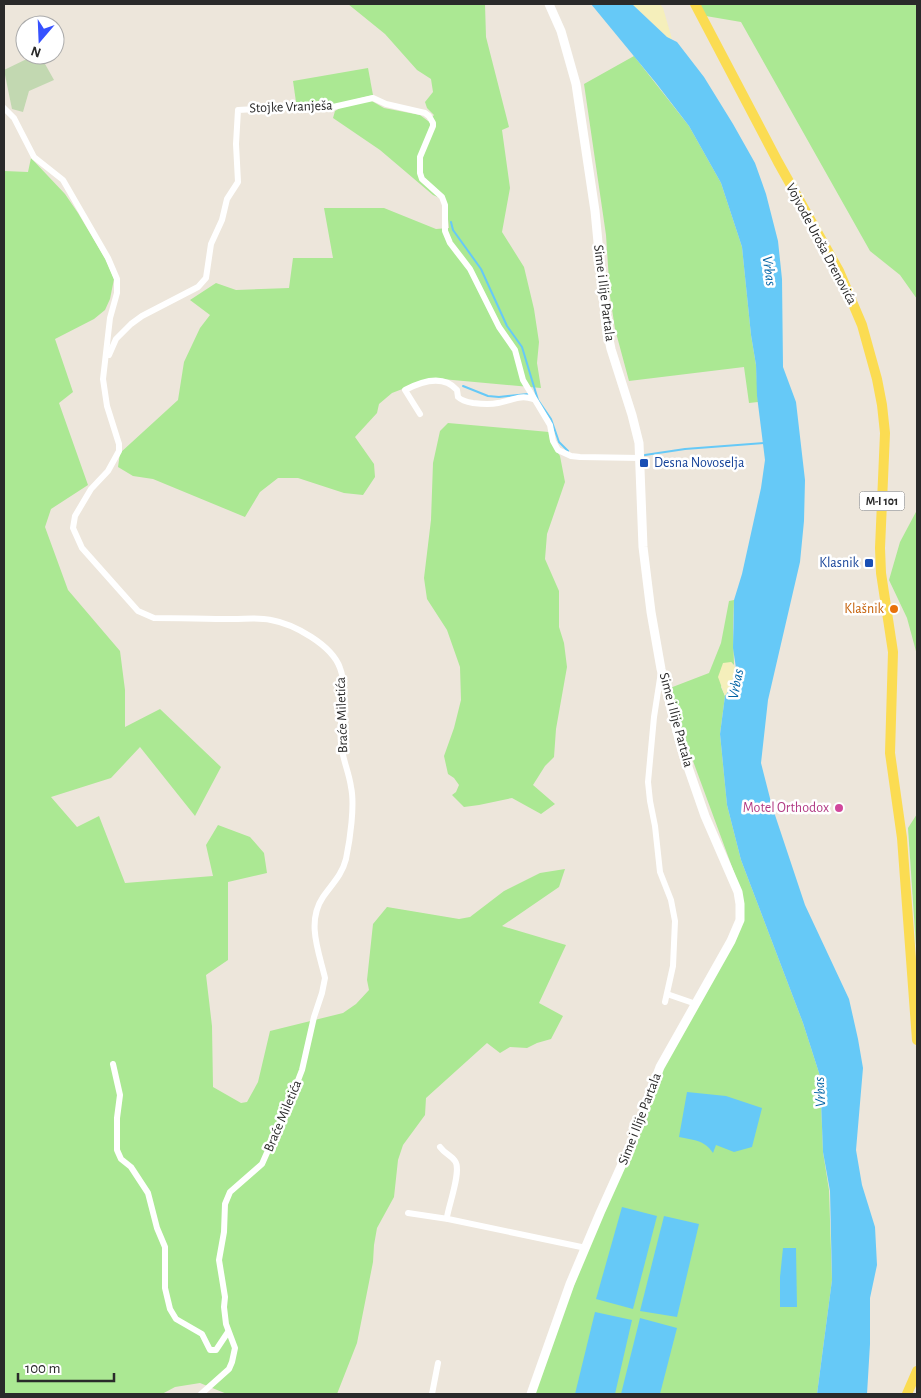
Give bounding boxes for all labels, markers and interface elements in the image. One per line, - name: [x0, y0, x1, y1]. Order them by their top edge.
- north arrow: [15, 15, 65, 65]
- text: N: [29, 43, 43, 60]
- street label: Stojke Vranješa: [249, 99, 333, 115]
- street label: Vojvode Uroša Drenovića: [783, 181, 859, 307]
- street label: Sime i Ilije Partala: [591, 244, 617, 343]
- water label: Vrbas: [759, 255, 779, 287]
- place label: Desna Novoselja: [654, 456, 745, 470]
- marker: Desna Novoselja: [638, 457, 650, 469]
- road number: M-I 101: [860, 492, 904, 511]
- place label: Klasnik: [819, 556, 860, 570]
- marker: Klasnik: [863, 557, 875, 569]
- place label: Klašnik: [844, 602, 885, 616]
- marker: Klašnik: [888, 603, 900, 615]
- water label: Vrbas: [726, 668, 746, 700]
- street label: Sime i Ilije Partala: [657, 671, 695, 769]
- street label: Braće Miletića: [334, 676, 350, 753]
- place label: Motel Orthodox: [743, 801, 829, 815]
- marker: Motel Orthodox: [833, 802, 845, 814]
- street label: Sime i Ilije Partala: [616, 1071, 664, 1167]
- water label: Vrbas: [812, 1076, 828, 1107]
- street label: Braće Miletića: [262, 1078, 305, 1154]
- scale bar: [18, 1350, 114, 1382]
- text: 100 m: [25, 1361, 60, 1376]

